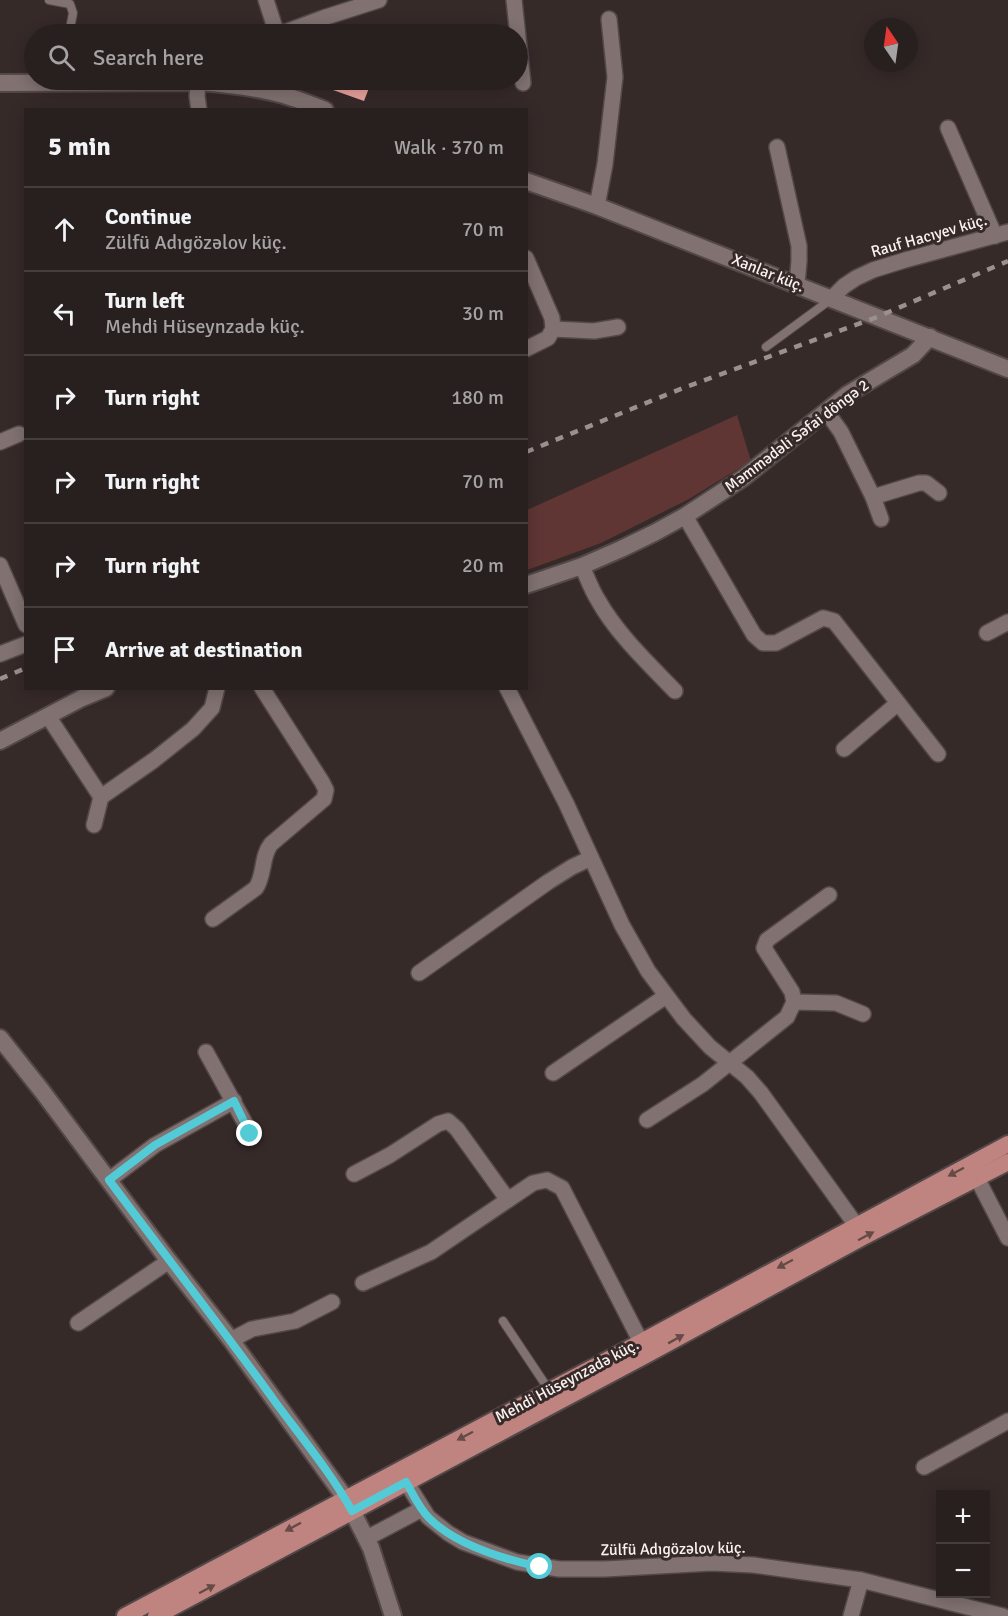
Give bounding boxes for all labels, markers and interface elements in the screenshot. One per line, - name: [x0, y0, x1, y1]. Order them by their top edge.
- north arrow: [864, 18, 918, 72]
- search box: [24, 24, 528, 90]
- icon: search: [45, 41, 78, 74]
- text: Search here: [93, 44, 204, 71]
- text: 5 min: [48, 131, 111, 163]
- text: Walk · 370 m: [394, 135, 504, 160]
- text: Continue: [105, 203, 192, 230]
- street label: Rauf Hacıyev küç.: [869, 210, 989, 262]
- icon: ahead: [48, 213, 81, 246]
- text: 70 m: [462, 217, 504, 242]
- text: Zülfü Adıgözəlov küç.: [105, 230, 287, 255]
- street label: Xanlar küç.: [729, 249, 807, 297]
- text: Turn left: [105, 287, 185, 314]
- icon: left: [48, 297, 81, 330]
- text: 30 m: [462, 301, 504, 326]
- text: Mehdi Hüseynzadə küç.: [105, 314, 305, 339]
- street label: Məmmədəli Səfai döngə 2: [721, 375, 873, 497]
- icon: right: [48, 381, 81, 414]
- text: Turn right: [105, 384, 200, 411]
- text: 180 m: [451, 385, 504, 410]
- icon: right: [48, 465, 81, 498]
- text: Turn right: [105, 468, 200, 495]
- text: 70 m: [462, 469, 504, 494]
- icon: right: [48, 549, 81, 582]
- text: Turn right: [105, 552, 200, 579]
- text: 20 m: [462, 553, 504, 578]
- icon: arrive: [48, 633, 81, 666]
- text: Arrive at destination: [105, 636, 302, 663]
- route end: [236, 1120, 262, 1146]
- one-way arrow: [947, 1167, 964, 1177]
- one-way arrow: [858, 1231, 875, 1241]
- one-way arrow: [776, 1259, 793, 1269]
- one-way arrow: [668, 1334, 685, 1344]
- street label: Mehdi Hüseynzadə küç.: [492, 1335, 642, 1427]
- one-way arrow: [456, 1431, 473, 1441]
- map controls: [936, 1490, 990, 1598]
- button: +: [936, 1490, 990, 1544]
- one-way arrow: [284, 1522, 301, 1532]
- street label: Zülfü Adıgözəlov küç.: [600, 1538, 746, 1560]
- button: −: [936, 1544, 990, 1598]
- route start: [526, 1553, 552, 1579]
- one-way arrow: [199, 1584, 216, 1593]

